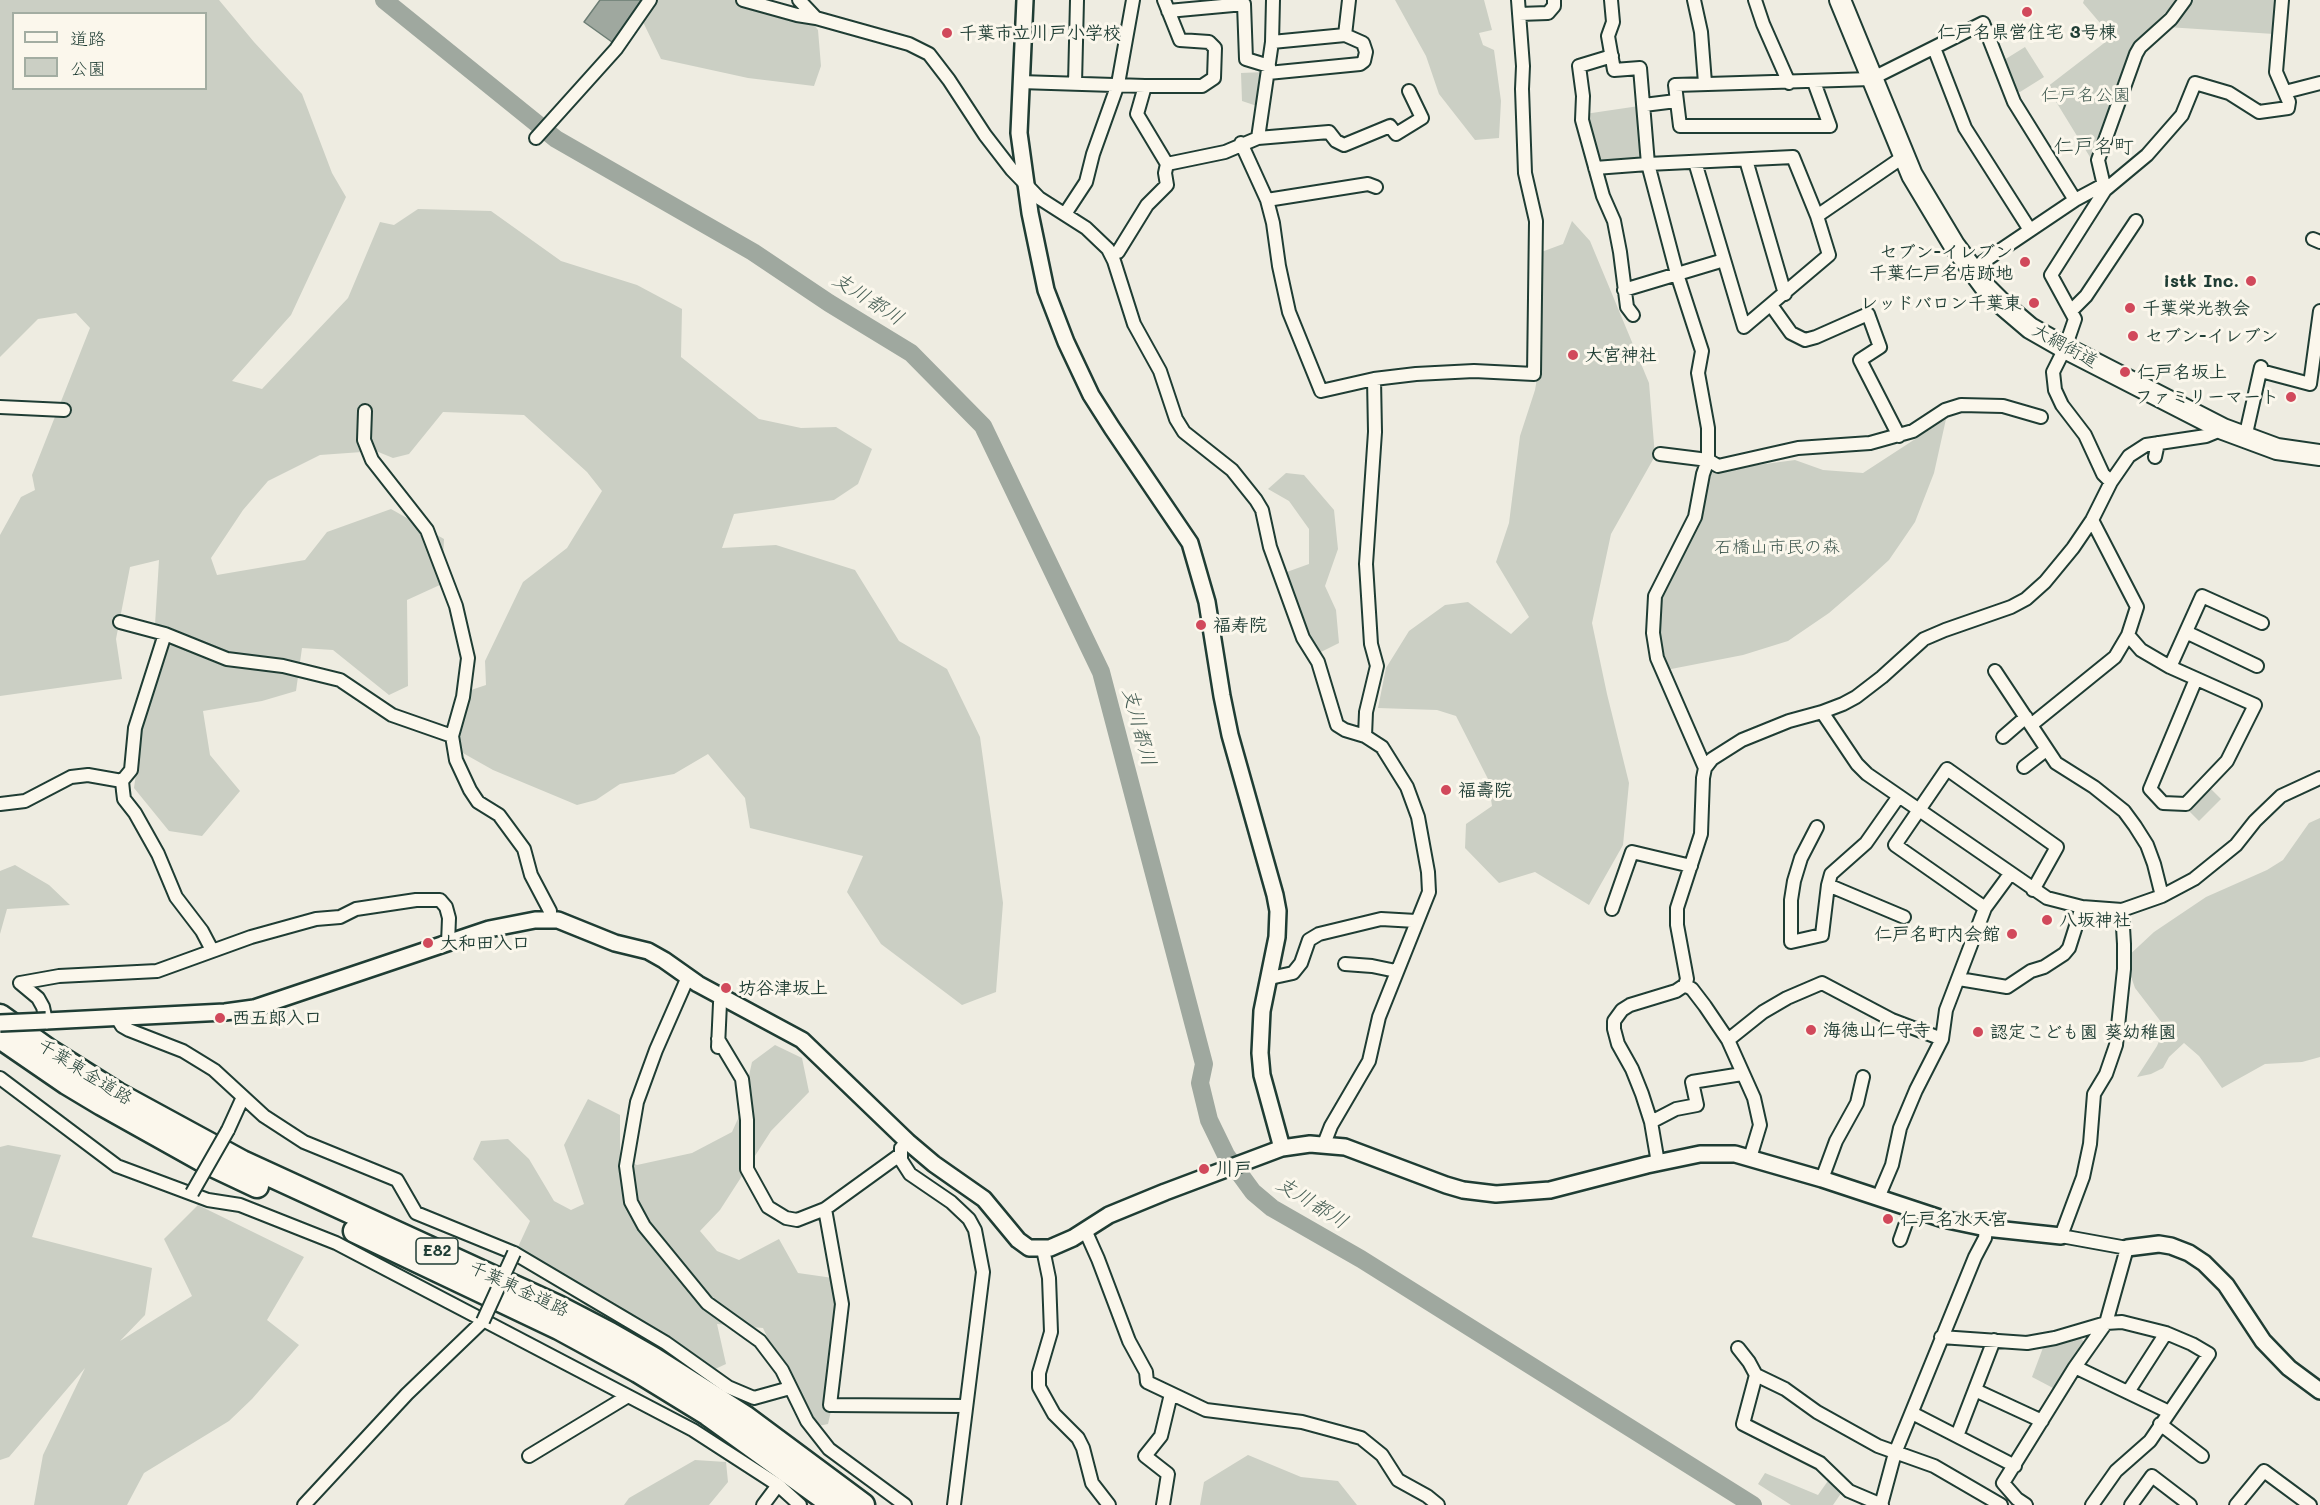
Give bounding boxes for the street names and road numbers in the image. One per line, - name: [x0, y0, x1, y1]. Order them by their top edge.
- street label: 大網街道: [2028, 319, 2102, 373]
- street label: 千葉東金道路: [33, 1034, 137, 1110]
- road number: E82: [416, 1238, 458, 1264]
- street label: 千葉東金道路: [465, 1256, 573, 1322]

